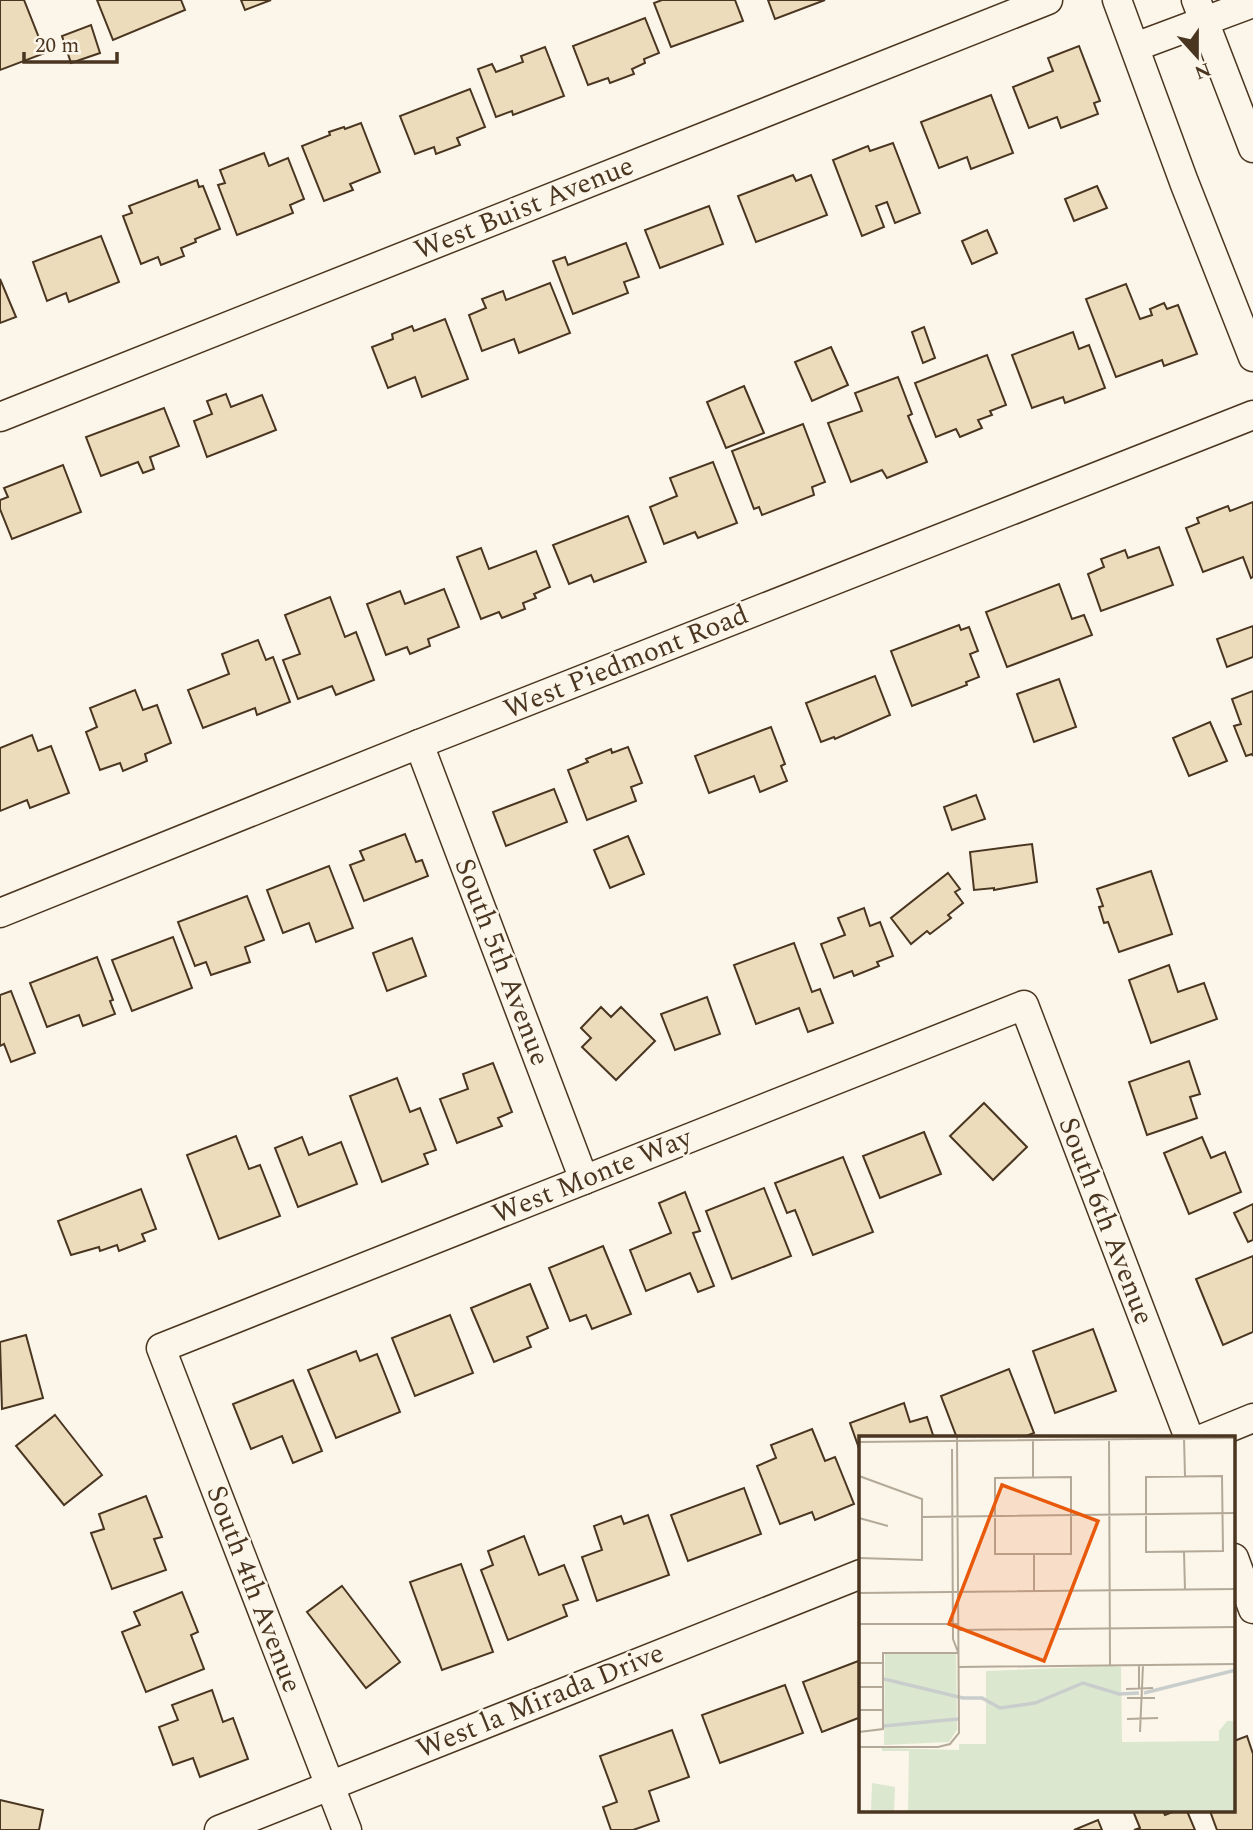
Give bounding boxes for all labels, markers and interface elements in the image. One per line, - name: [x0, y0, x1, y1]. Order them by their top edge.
- scale bar: [24, 21, 117, 65]
- north arrow: [1162, 21, 1232, 91]
- text: 20 m: [35, 30, 79, 62]
- text: N: [1190, 54, 1215, 87]
- street label: West Buist Avenue: [408, 144, 640, 272]
- street label: West Piedmont Road: [497, 593, 755, 731]
- street label: South 5th Avenue: [443, 852, 561, 1072]
- street label: South 6th Avenue: [1047, 1111, 1165, 1331]
- street label: West Monte Way: [486, 1116, 700, 1236]
- inset map: [859, 1436, 1236, 1812]
- street label: South 4th Avenue: [195, 1479, 313, 1699]
- street label: West la Mirada Drive: [410, 1632, 670, 1770]

